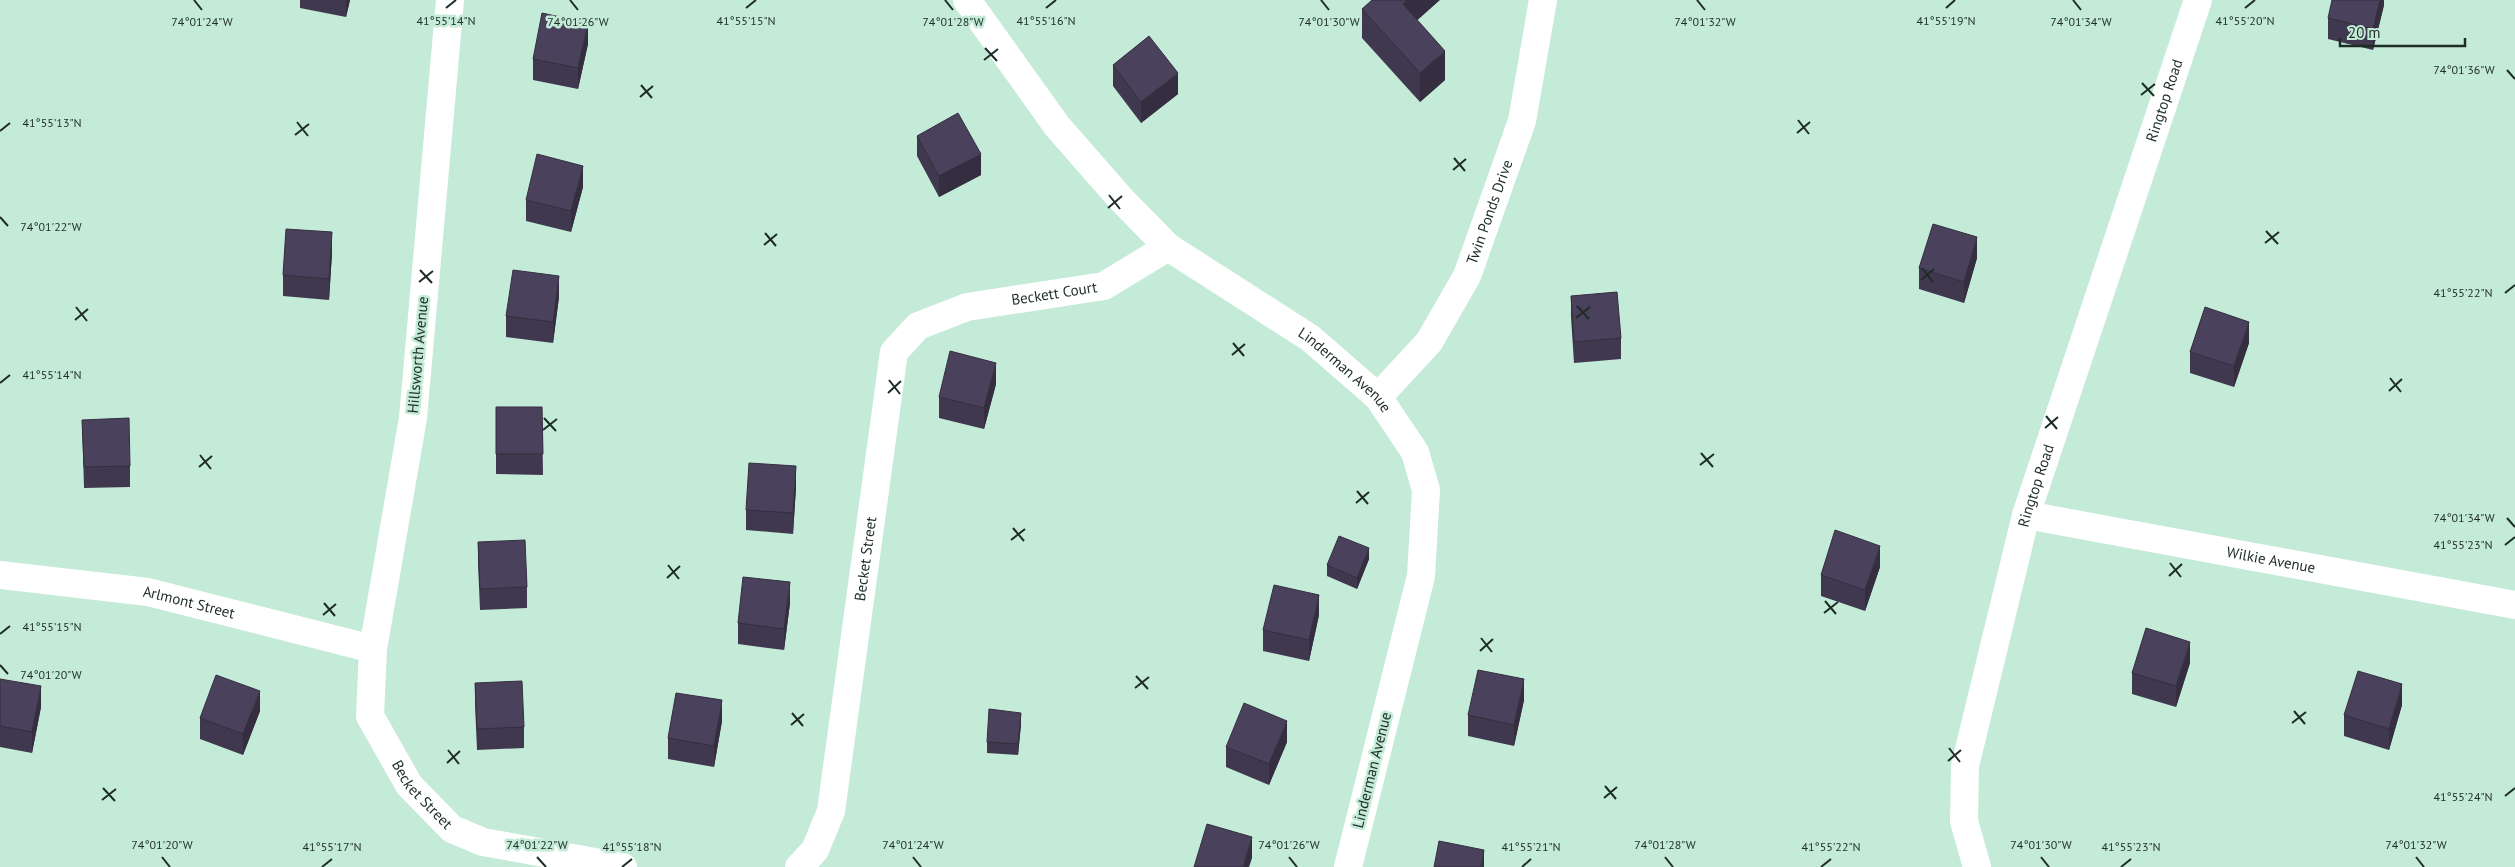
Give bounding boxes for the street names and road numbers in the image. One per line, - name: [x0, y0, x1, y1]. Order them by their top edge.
- street label: Ringtop Road: [2141, 57, 2187, 144]
- street label: Twin Ponds Drive: [1462, 157, 1517, 267]
- street label: Beckett Court: [1010, 277, 1098, 309]
- street label: Hillsworth Avenue: [403, 296, 432, 414]
- street label: Linderman Avenue: [1295, 323, 1396, 416]
- street label: Ringtop Road: [2013, 442, 2058, 529]
- street label: Becket Street: [850, 515, 880, 602]
- street label: Wilkie Avenue: [2225, 542, 2317, 577]
- street label: Arlmont Street: [142, 581, 237, 623]
- street label: Linderman Avenue: [1348, 710, 1395, 830]
- street label: Becket Street: [388, 757, 457, 833]

